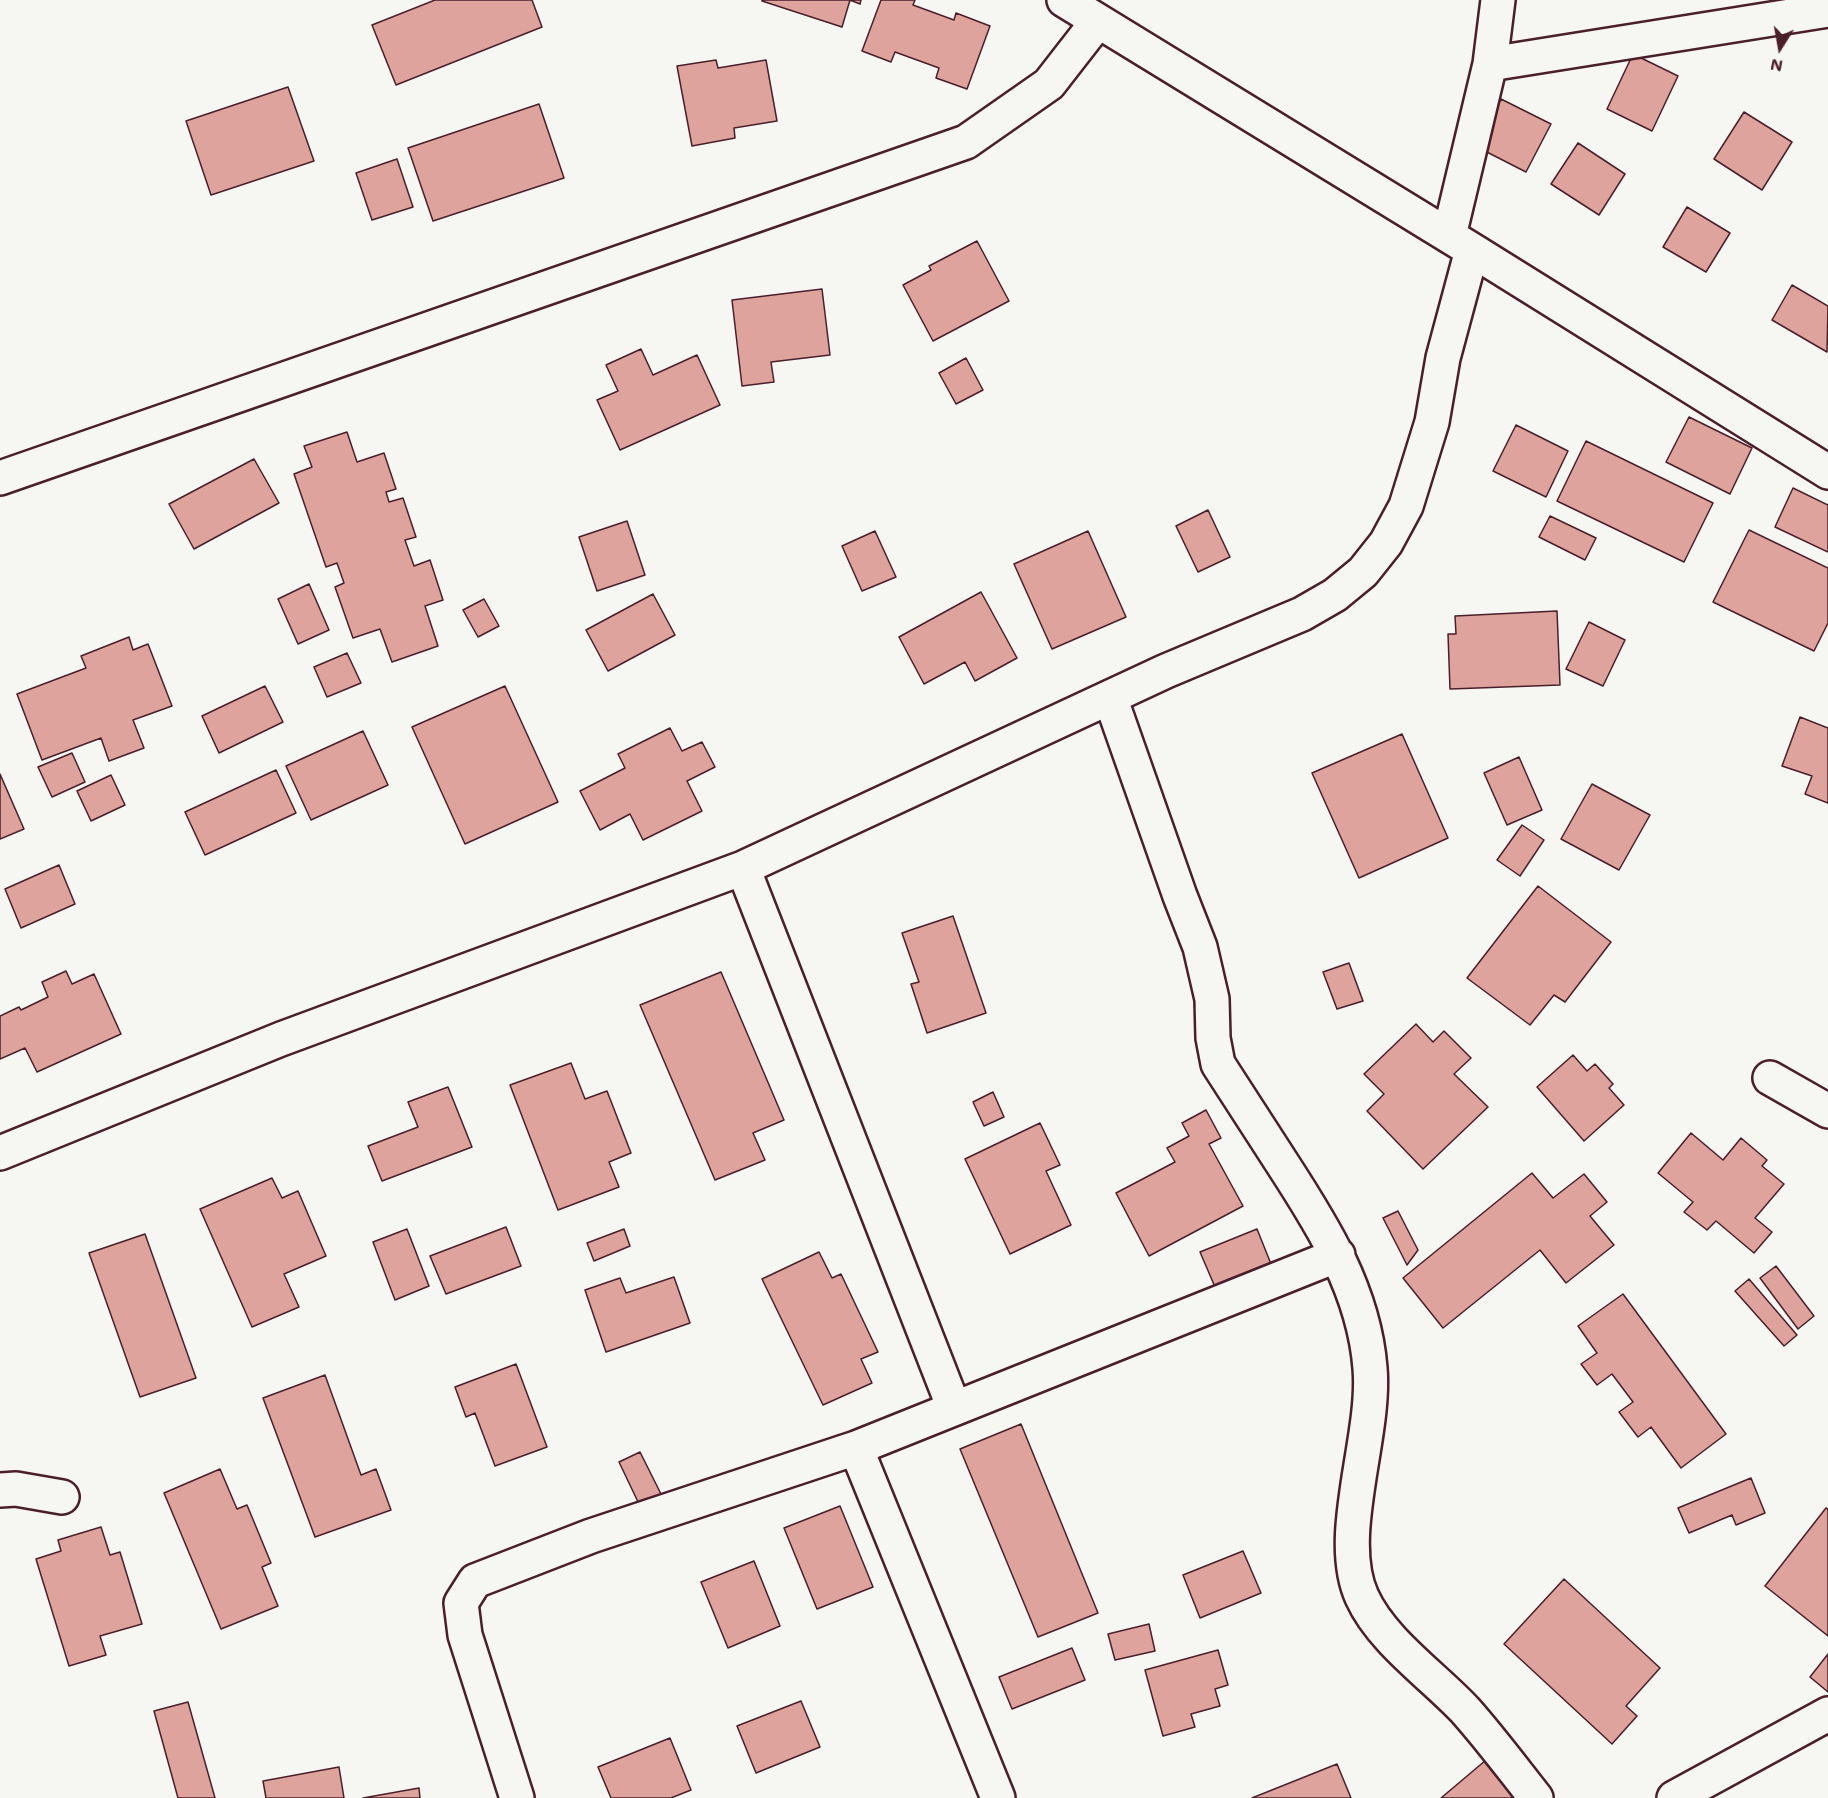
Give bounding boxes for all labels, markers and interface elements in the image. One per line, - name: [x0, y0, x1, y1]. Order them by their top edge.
- north arrow: [1750, 18, 1810, 78]
- text: N: [1769, 55, 1784, 78]

